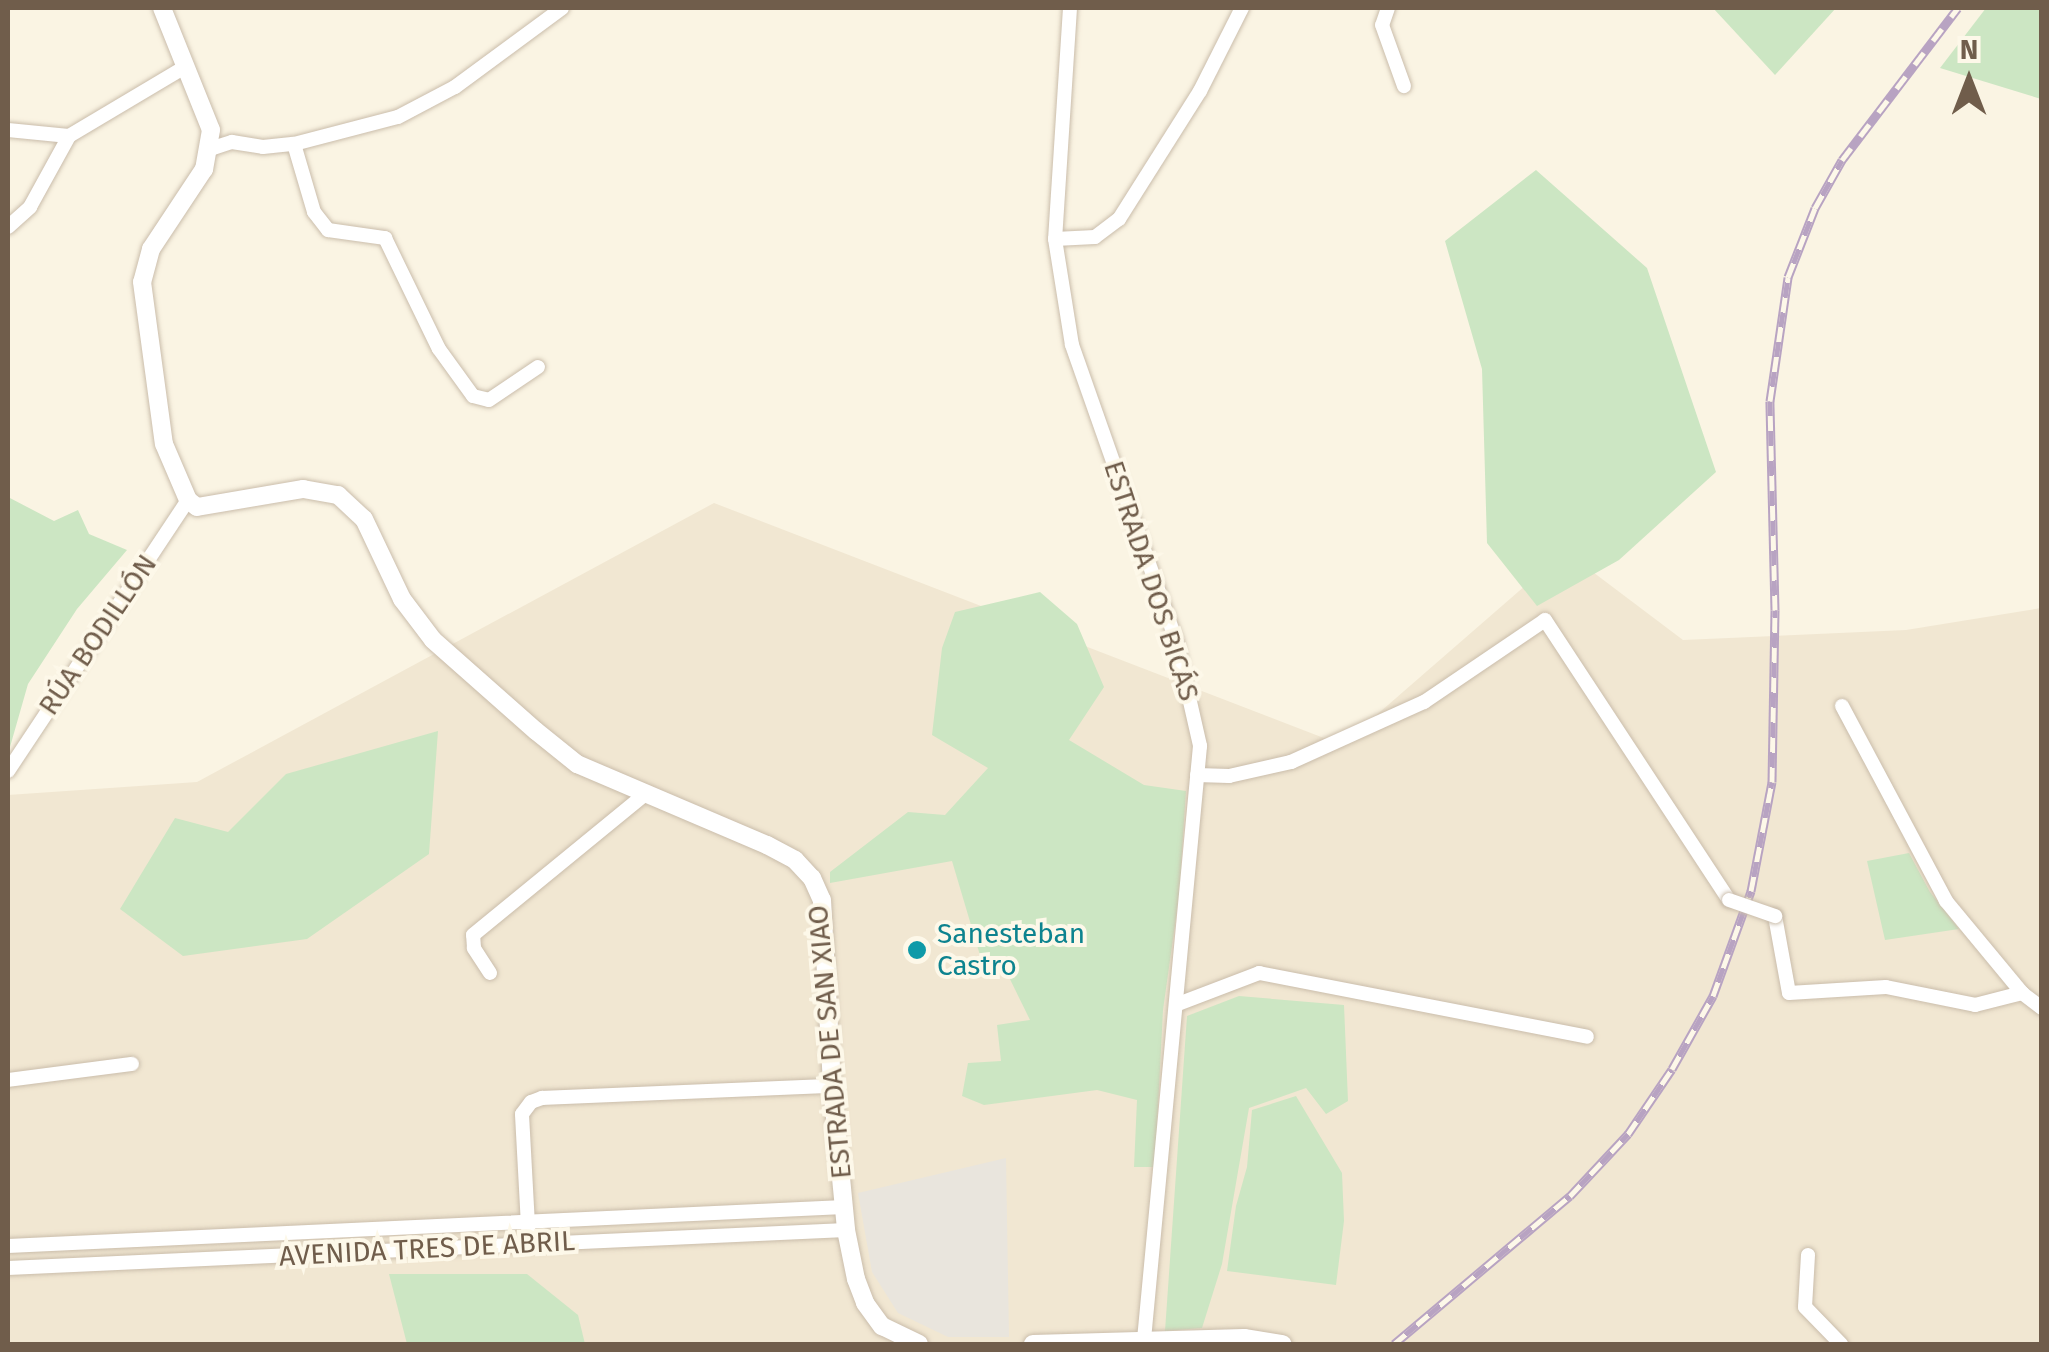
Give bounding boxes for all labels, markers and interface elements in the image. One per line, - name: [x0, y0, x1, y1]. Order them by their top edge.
- north arrow: [1919, 30, 2019, 130]
- text: N: [1960, 33, 1978, 66]
- street label: ESTRADA DOS BICÁS: [1096, 457, 1206, 705]
- street label: RÚA BODILLÓN: [32, 548, 164, 722]
- street label: ESTRADA DE SAN XIAO: [801, 904, 859, 1180]
- place label: Sanesteban Castro: [937, 917, 1085, 983]
- marker: Sanesteban Castro: [906, 939, 928, 961]
- street label: AVENIDA TRES DE ABRIL: [278, 1224, 576, 1274]

